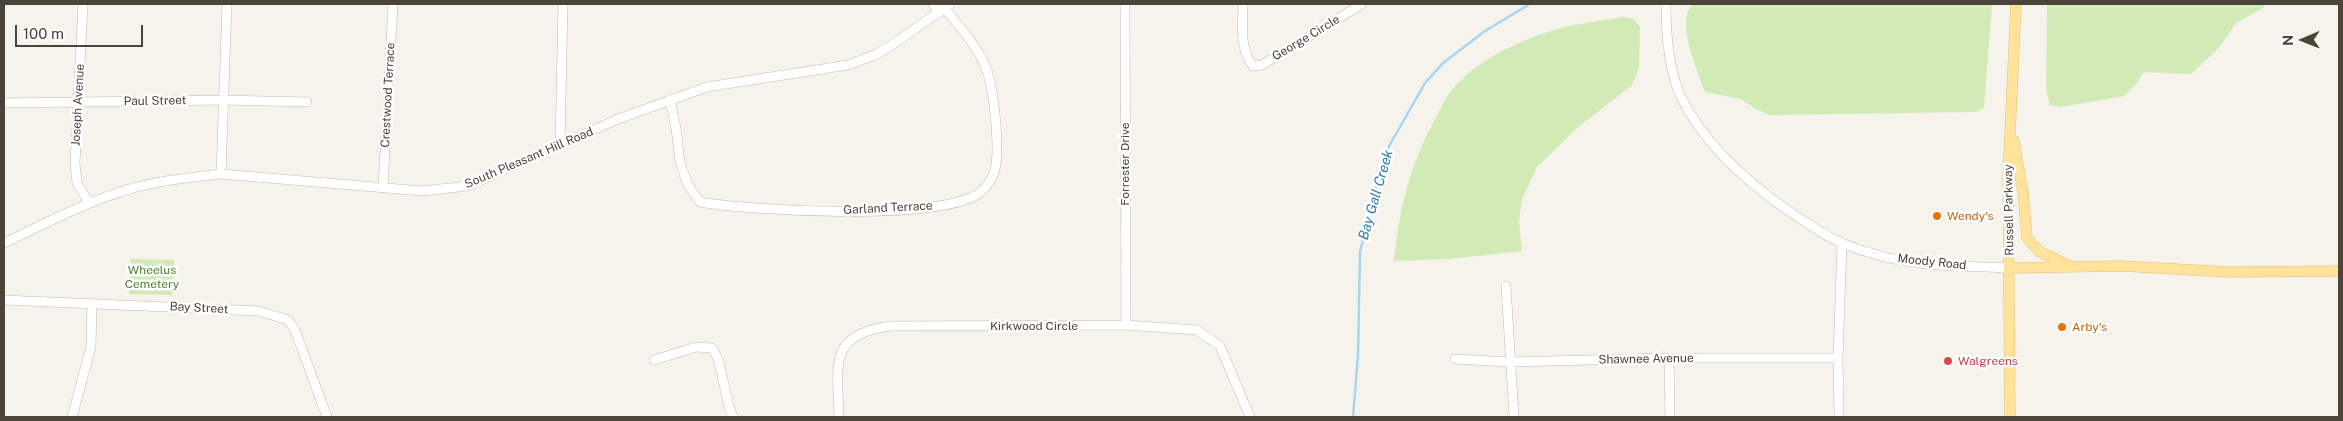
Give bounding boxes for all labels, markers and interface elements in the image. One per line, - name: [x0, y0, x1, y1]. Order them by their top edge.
- street label: George Circle: [1270, 12, 1342, 64]
- scale bar: [18, 15, 145, 47]
- north arrow: [2278, 15, 2328, 65]
- text: 100 m: [23, 25, 64, 42]
- text: N: [2280, 35, 2296, 46]
- street label: Crestwood Terrace: [378, 42, 398, 148]
- street label: Joseph Avenue: [69, 63, 87, 147]
- street label: Paul Street: [123, 93, 187, 109]
- street label: Forrester Drive: [1118, 122, 1132, 206]
- street label: South Pleasant Hill Road: [463, 124, 595, 192]
- water label: Bay Gall Creek: [1355, 148, 1397, 242]
- street label: Russell Parkway: [2001, 164, 2017, 256]
- street label: Garland Terrace: [843, 198, 933, 218]
- place label: Wendy's: [1947, 209, 1993, 223]
- marker: Wendy's: [1931, 210, 1943, 222]
- street label: Moody Road: [1897, 251, 1967, 273]
- park label: Wheelus Cemetery: [125, 263, 179, 291]
- street label: Bay Street: [169, 299, 229, 317]
- street label: Kirkwood Circle: [990, 319, 1078, 333]
- place label: Arby's: [2072, 320, 2107, 334]
- marker: Arby's: [2056, 321, 2068, 333]
- street label: Shawnee Avenue: [1598, 351, 1694, 367]
- place label: Walgreens: [1958, 354, 2018, 368]
- marker: Walgreens: [1942, 355, 1954, 367]

